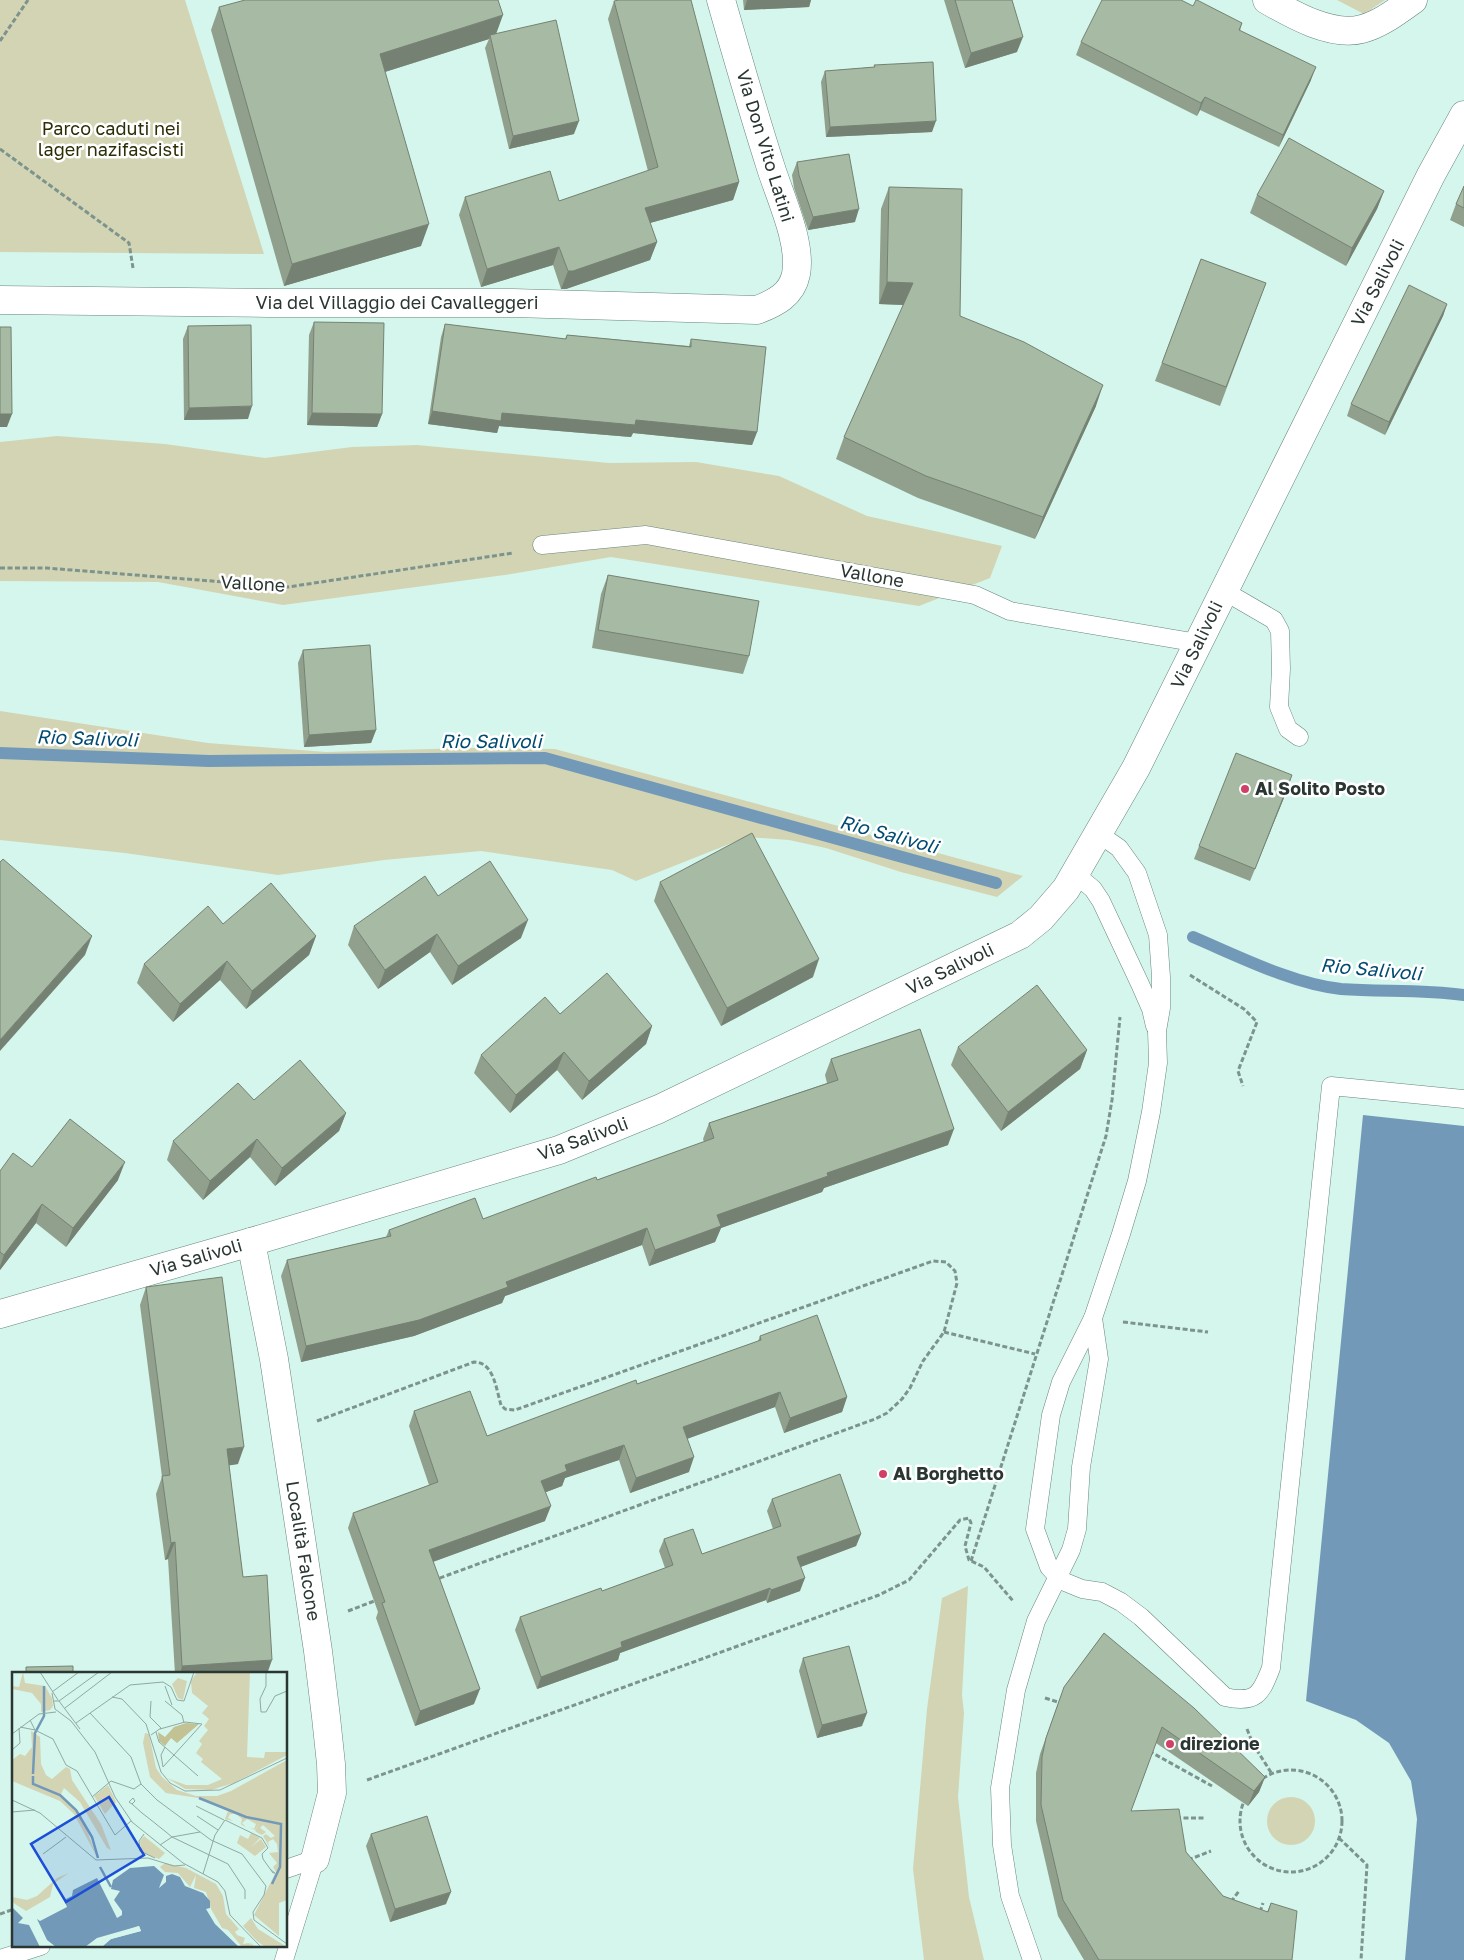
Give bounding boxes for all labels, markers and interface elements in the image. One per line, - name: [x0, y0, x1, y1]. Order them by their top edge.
- street label: Via Don Vito Latini: [732, 67, 800, 225]
- park label: Parco caduti nei lager nazifascisti: [38, 117, 184, 160]
- street label: Via Salivoli: [1346, 235, 1408, 330]
- street label: Via del Villaggio dei Cavalleggeri: [256, 291, 538, 313]
- street label: Vallone: [838, 559, 906, 591]
- street label: Vallone: [220, 570, 286, 596]
- street label: Via Salivoli: [1165, 597, 1227, 692]
- water label: Rio Salivoli: [36, 724, 140, 751]
- water label: Rio Salivoli: [440, 729, 543, 752]
- place label: Al Solito Posto: [1255, 777, 1385, 799]
- marker: Al Solito Posto: [1239, 783, 1251, 795]
- water label: Rio Salivoli: [837, 809, 943, 858]
- street label: Via Salivoli: [902, 937, 997, 999]
- water label: Rio Salivoli: [1320, 953, 1424, 985]
- street label: Via Salivoli: [534, 1111, 631, 1165]
- street label: Via Salivoli: [147, 1233, 244, 1281]
- place label: Al Borghetto: [893, 1462, 1004, 1484]
- marker: Al Borghetto: [877, 1468, 889, 1480]
- street label: Località Falcone: [282, 1479, 326, 1622]
- inset map: [12, 1672, 288, 1948]
- place label: direzione: [1180, 1732, 1260, 1754]
- marker: direzione: [1164, 1738, 1176, 1750]

